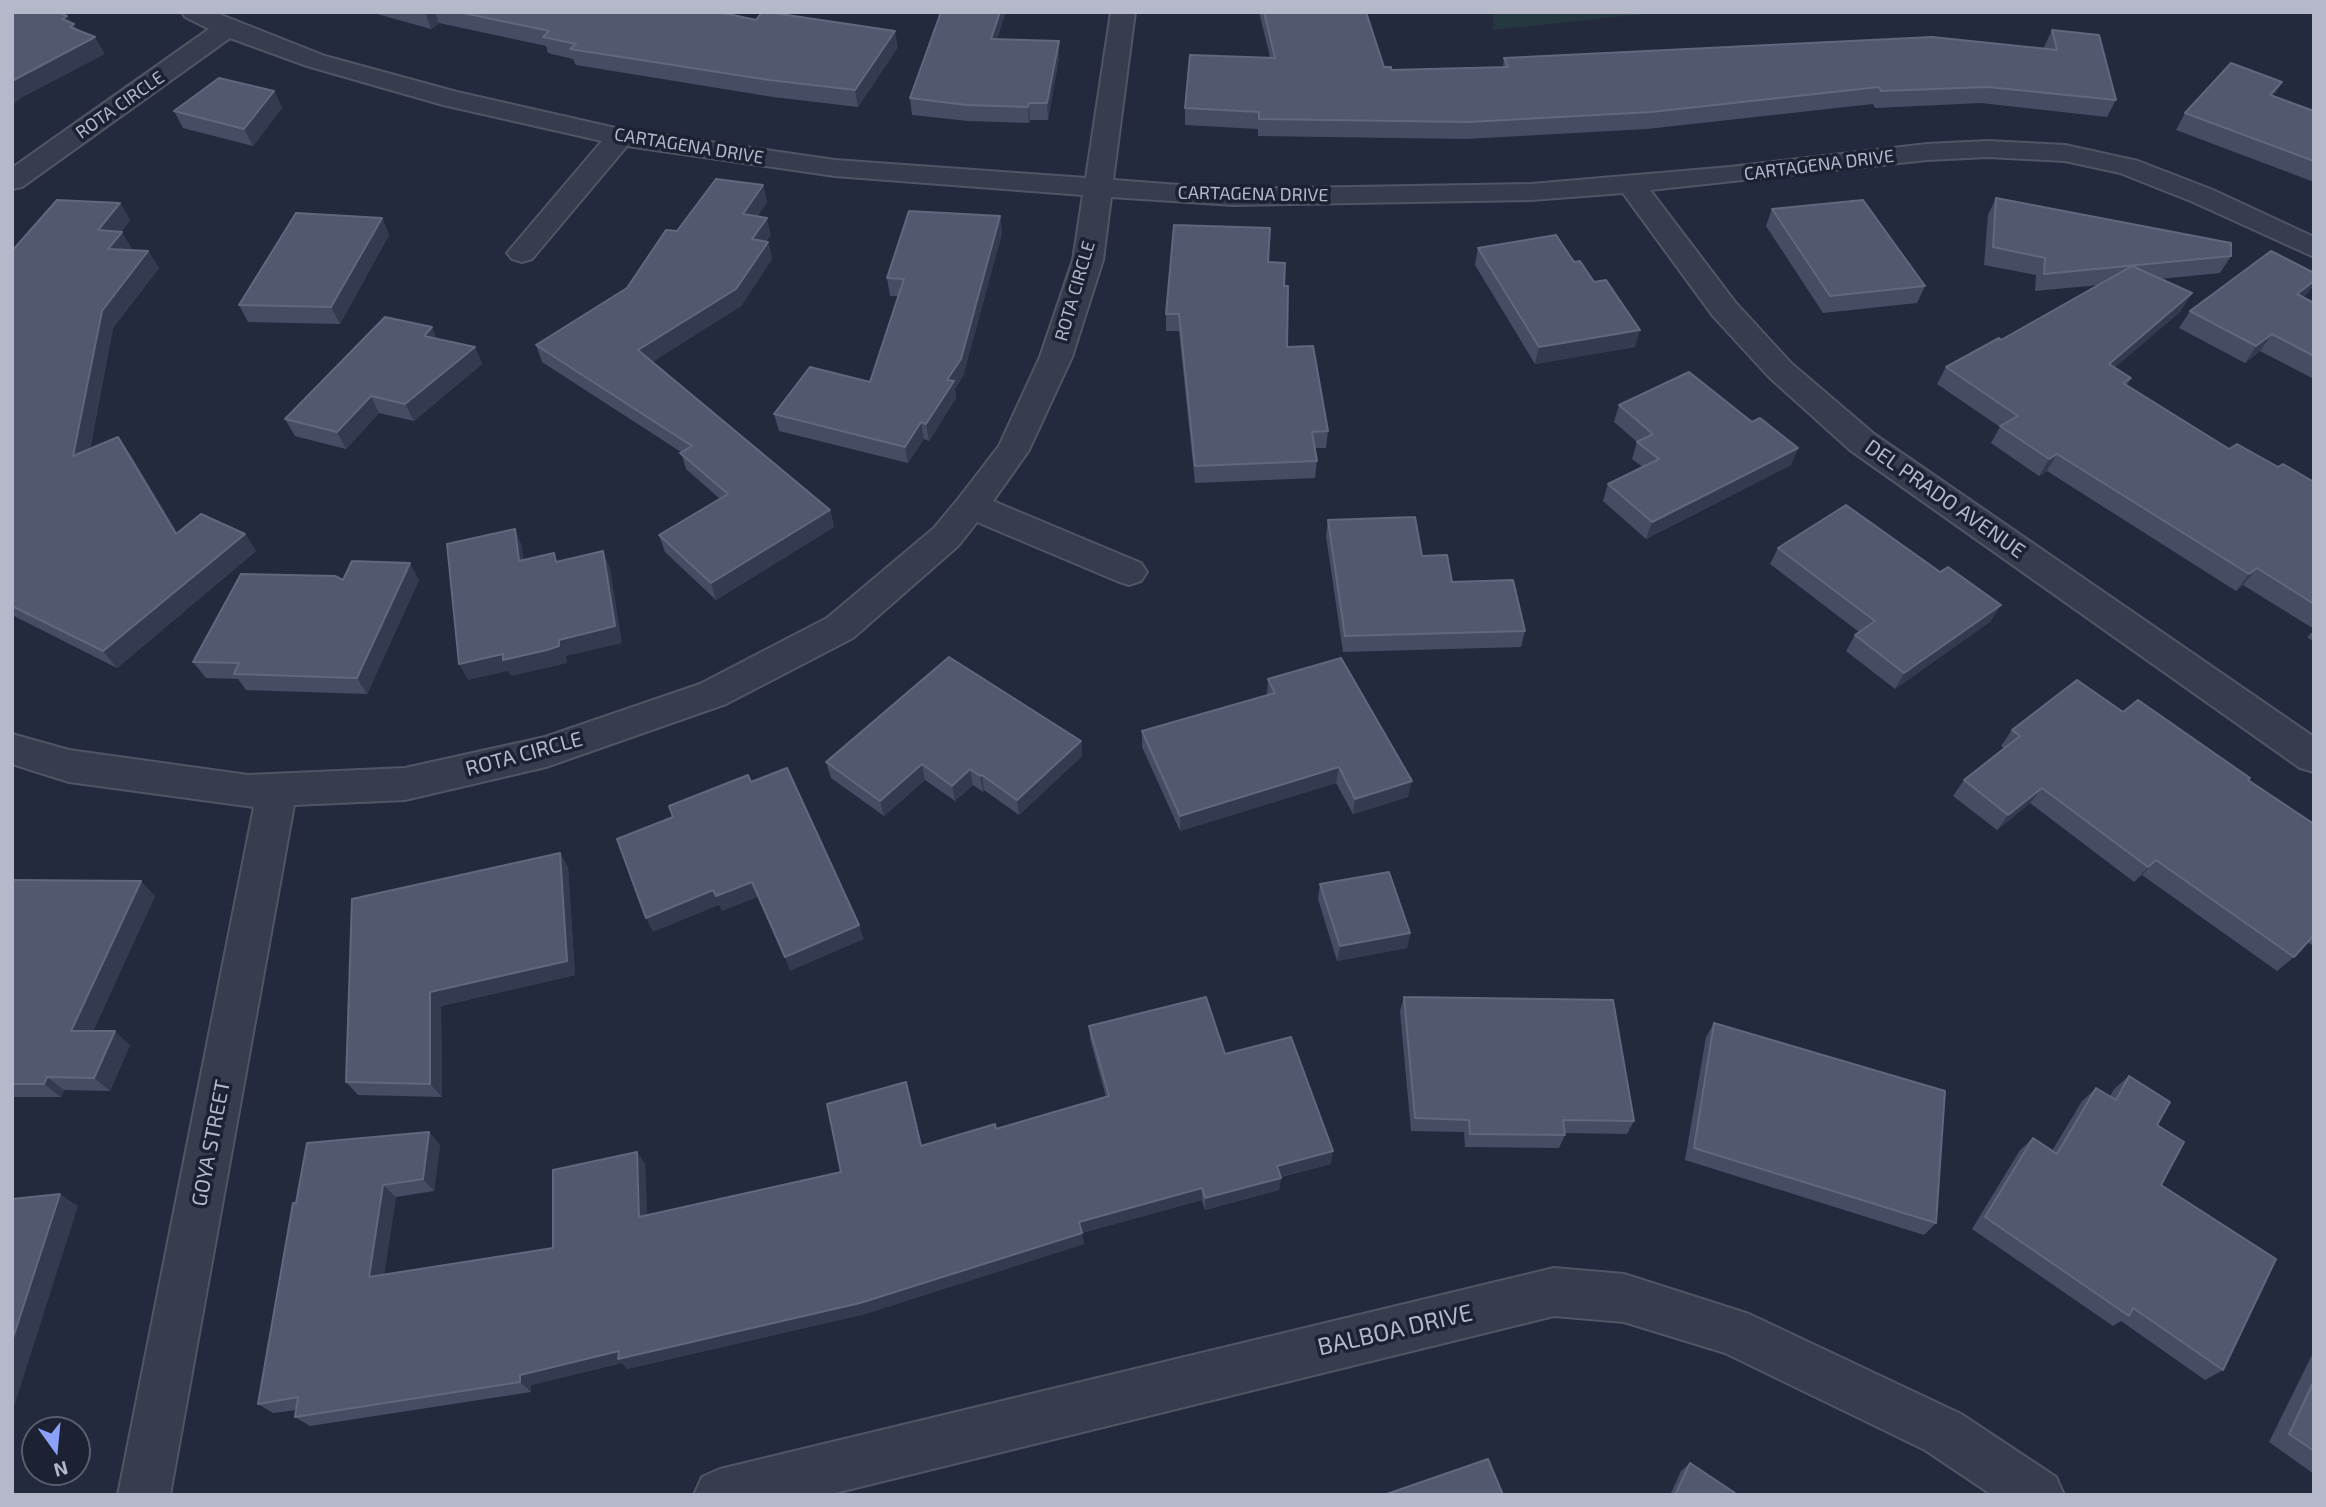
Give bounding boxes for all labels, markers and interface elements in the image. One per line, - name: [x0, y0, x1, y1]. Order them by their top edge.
- street label: ROTA CIRCLE: [72, 67, 168, 143]
- street label: CARTAGENA DRIVE: [613, 124, 765, 168]
- street label: CARTAGENA DRIVE: [1743, 145, 1895, 185]
- street label: CARTAGENA DRIVE: [1177, 182, 1329, 206]
- street label: ROTA CIRCLE: [1050, 238, 1100, 344]
- street label: DEL PRADO AVENUE: [1860, 434, 2030, 564]
- street label: ROTA CIRCLE: [463, 726, 585, 782]
- street label: GOYA STREET: [186, 1078, 236, 1208]
- street label: BALBOA DRIVE: [1315, 1298, 1475, 1362]
- north arrow: [21, 1416, 91, 1486]
- text: N: [51, 1457, 71, 1483]

